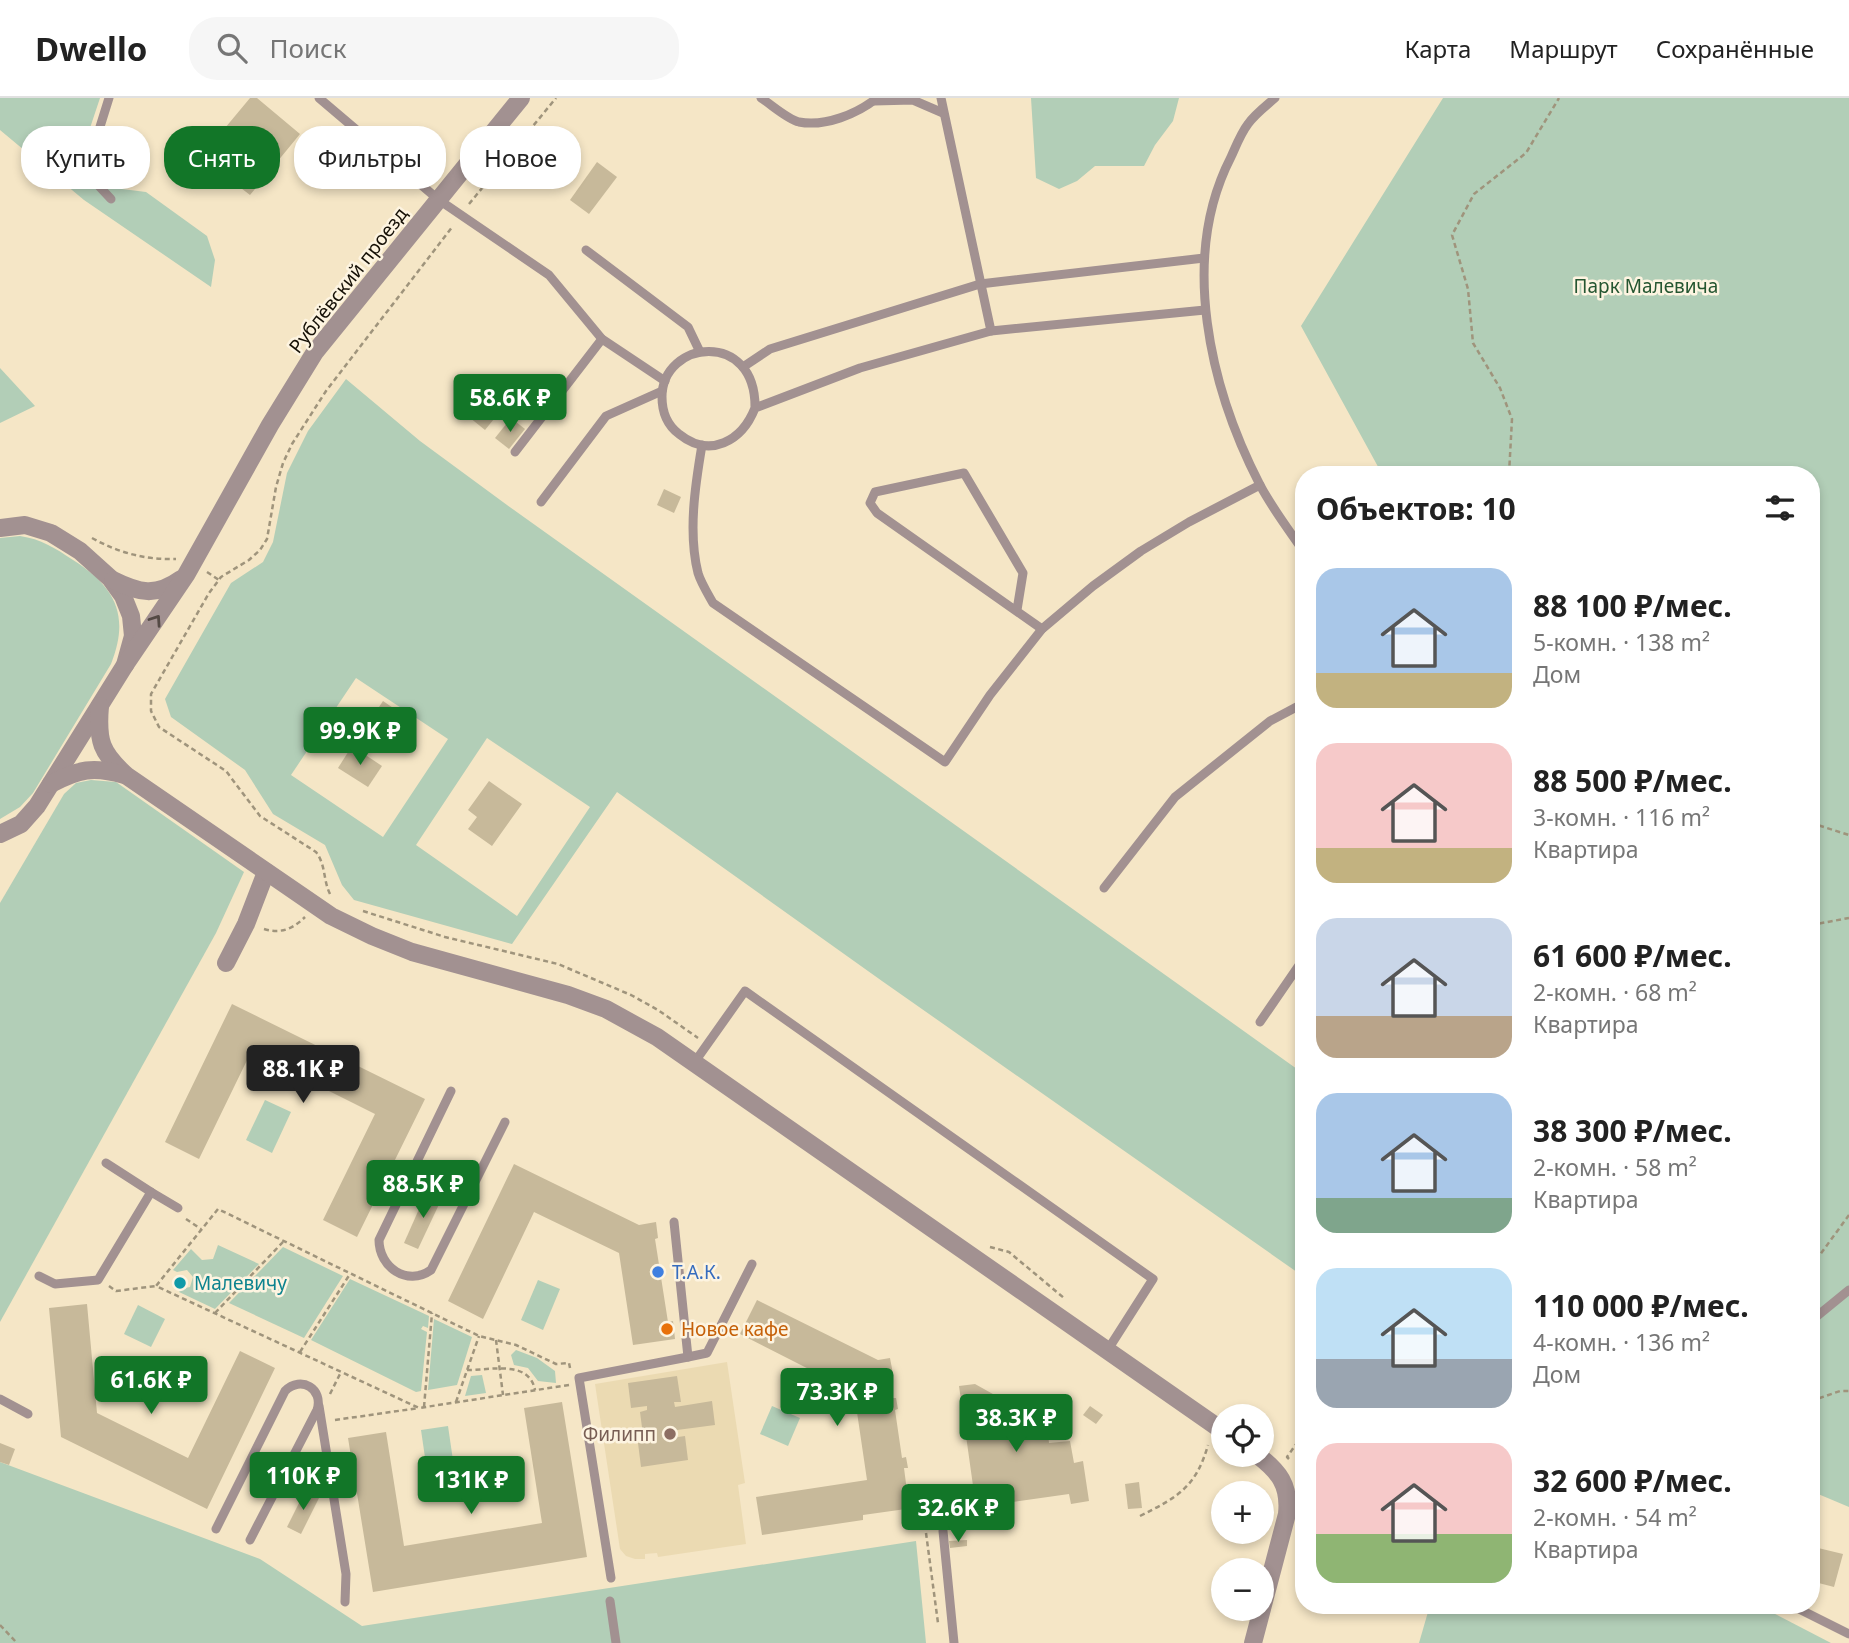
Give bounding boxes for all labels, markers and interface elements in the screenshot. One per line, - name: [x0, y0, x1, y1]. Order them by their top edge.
- search box: [189, 17, 679, 80]
- text: Dwello: [35, 26, 147, 71]
- icon: search: [213, 29, 251, 67]
- text: Поиск: [269, 30, 347, 66]
- text: Карта: [1404, 32, 1471, 65]
- text: Маршрут: [1509, 32, 1618, 65]
- text: Сохранённые: [1656, 32, 1814, 65]
- chip: Купить: [21, 126, 150, 189]
- chip: Снять: [164, 126, 280, 189]
- chip: Фильтры: [294, 126, 446, 189]
- chip: Новое: [460, 126, 581, 189]
- street label: Рублёвский проезд: [283, 201, 413, 358]
- park label: Парк Малевича: [1574, 273, 1718, 299]
- pin: 58.6K ₽: [445, 374, 575, 434]
- text: 58.6K ₽: [470, 381, 550, 413]
- text: Объектов: 10: [1316, 488, 1516, 529]
- icon: filters: [1761, 489, 1799, 527]
- text: 88 100 ₽/мес.: [1533, 585, 1732, 626]
- icon: home: [1372, 596, 1456, 680]
- one-way arrow: [148, 615, 160, 628]
- text: 5-комн. · 138 m²: [1533, 626, 1710, 658]
- text: Дом: [1533, 658, 1581, 690]
- pin: 99.9K ₽: [295, 708, 425, 767]
- text: 99.9K ₽: [320, 714, 400, 746]
- text: 88 500 ₽/мес.: [1533, 760, 1732, 801]
- icon: home: [1372, 771, 1456, 855]
- text: 3-комн. · 116 m²: [1533, 801, 1710, 833]
- text: Квартира: [1533, 833, 1639, 865]
- text: 61 600 ₽/мес.: [1533, 935, 1732, 976]
- icon: home: [1372, 946, 1456, 1030]
- text: 2-комн. · 68 m²: [1533, 976, 1697, 1008]
- text: Квартира: [1533, 1008, 1639, 1040]
- pin: 88.1K ₽: [238, 1046, 368, 1105]
- text: 88.1K ₽: [263, 1052, 343, 1084]
- text: 38 300 ₽/мес.: [1533, 1110, 1732, 1151]
- icon: home: [1372, 1121, 1456, 1205]
- text: 2-комн. · 58 m²: [1533, 1151, 1697, 1183]
- pin: 88.5K ₽: [358, 1160, 488, 1220]
- text: 88.5K ₽: [383, 1167, 463, 1199]
- text: Квартира: [1533, 1183, 1639, 1215]
- place label: Т.А.К.: [672, 1259, 721, 1285]
- marker: Т.А.К.: [650, 1264, 666, 1280]
- place label: Малевичу: [194, 1270, 287, 1296]
- marker: Малевичу: [172, 1275, 188, 1291]
- text: 110 000 ₽/мес.: [1533, 1285, 1749, 1326]
- icon: home: [1372, 1296, 1456, 1380]
- place label: Новое кафе: [681, 1316, 789, 1342]
- marker: Новое кафе: [659, 1321, 675, 1337]
- text: 4-комн. · 136 m²: [1533, 1326, 1710, 1358]
- pin: 61.6K ₽: [86, 1356, 216, 1416]
- text: Дом: [1533, 1358, 1581, 1390]
- text: 61.6K ₽: [111, 1363, 191, 1395]
- pin: 73.3K ₽: [772, 1368, 902, 1428]
- text: 73.3K ₽: [797, 1375, 877, 1407]
- pin: 38.3K ₽: [951, 1394, 1081, 1454]
- text: 38.3K ₽: [976, 1401, 1056, 1433]
- map controls: [1211, 1404, 1274, 1621]
- button: locate: [1211, 1404, 1274, 1467]
- place label: Филипп: [583, 1421, 656, 1447]
- marker: Филипп: [662, 1426, 678, 1442]
- pin: 110K ₽: [246, 1452, 360, 1512]
- pin: 131K ₽: [414, 1456, 528, 1516]
- text: 110K ₽: [266, 1459, 340, 1491]
- text: 32 600 ₽/мес.: [1533, 1460, 1732, 1501]
- text: 131K ₽: [434, 1463, 508, 1495]
- icon: home: [1372, 1471, 1456, 1555]
- button: +: [1211, 1481, 1274, 1544]
- pin: 32.6K ₽: [893, 1484, 1023, 1544]
- text: 32.6K ₽: [918, 1491, 998, 1523]
- text: 2-комн. · 54 m²: [1533, 1501, 1697, 1533]
- text: Квартира: [1533, 1533, 1639, 1565]
- button: −: [1211, 1558, 1274, 1621]

